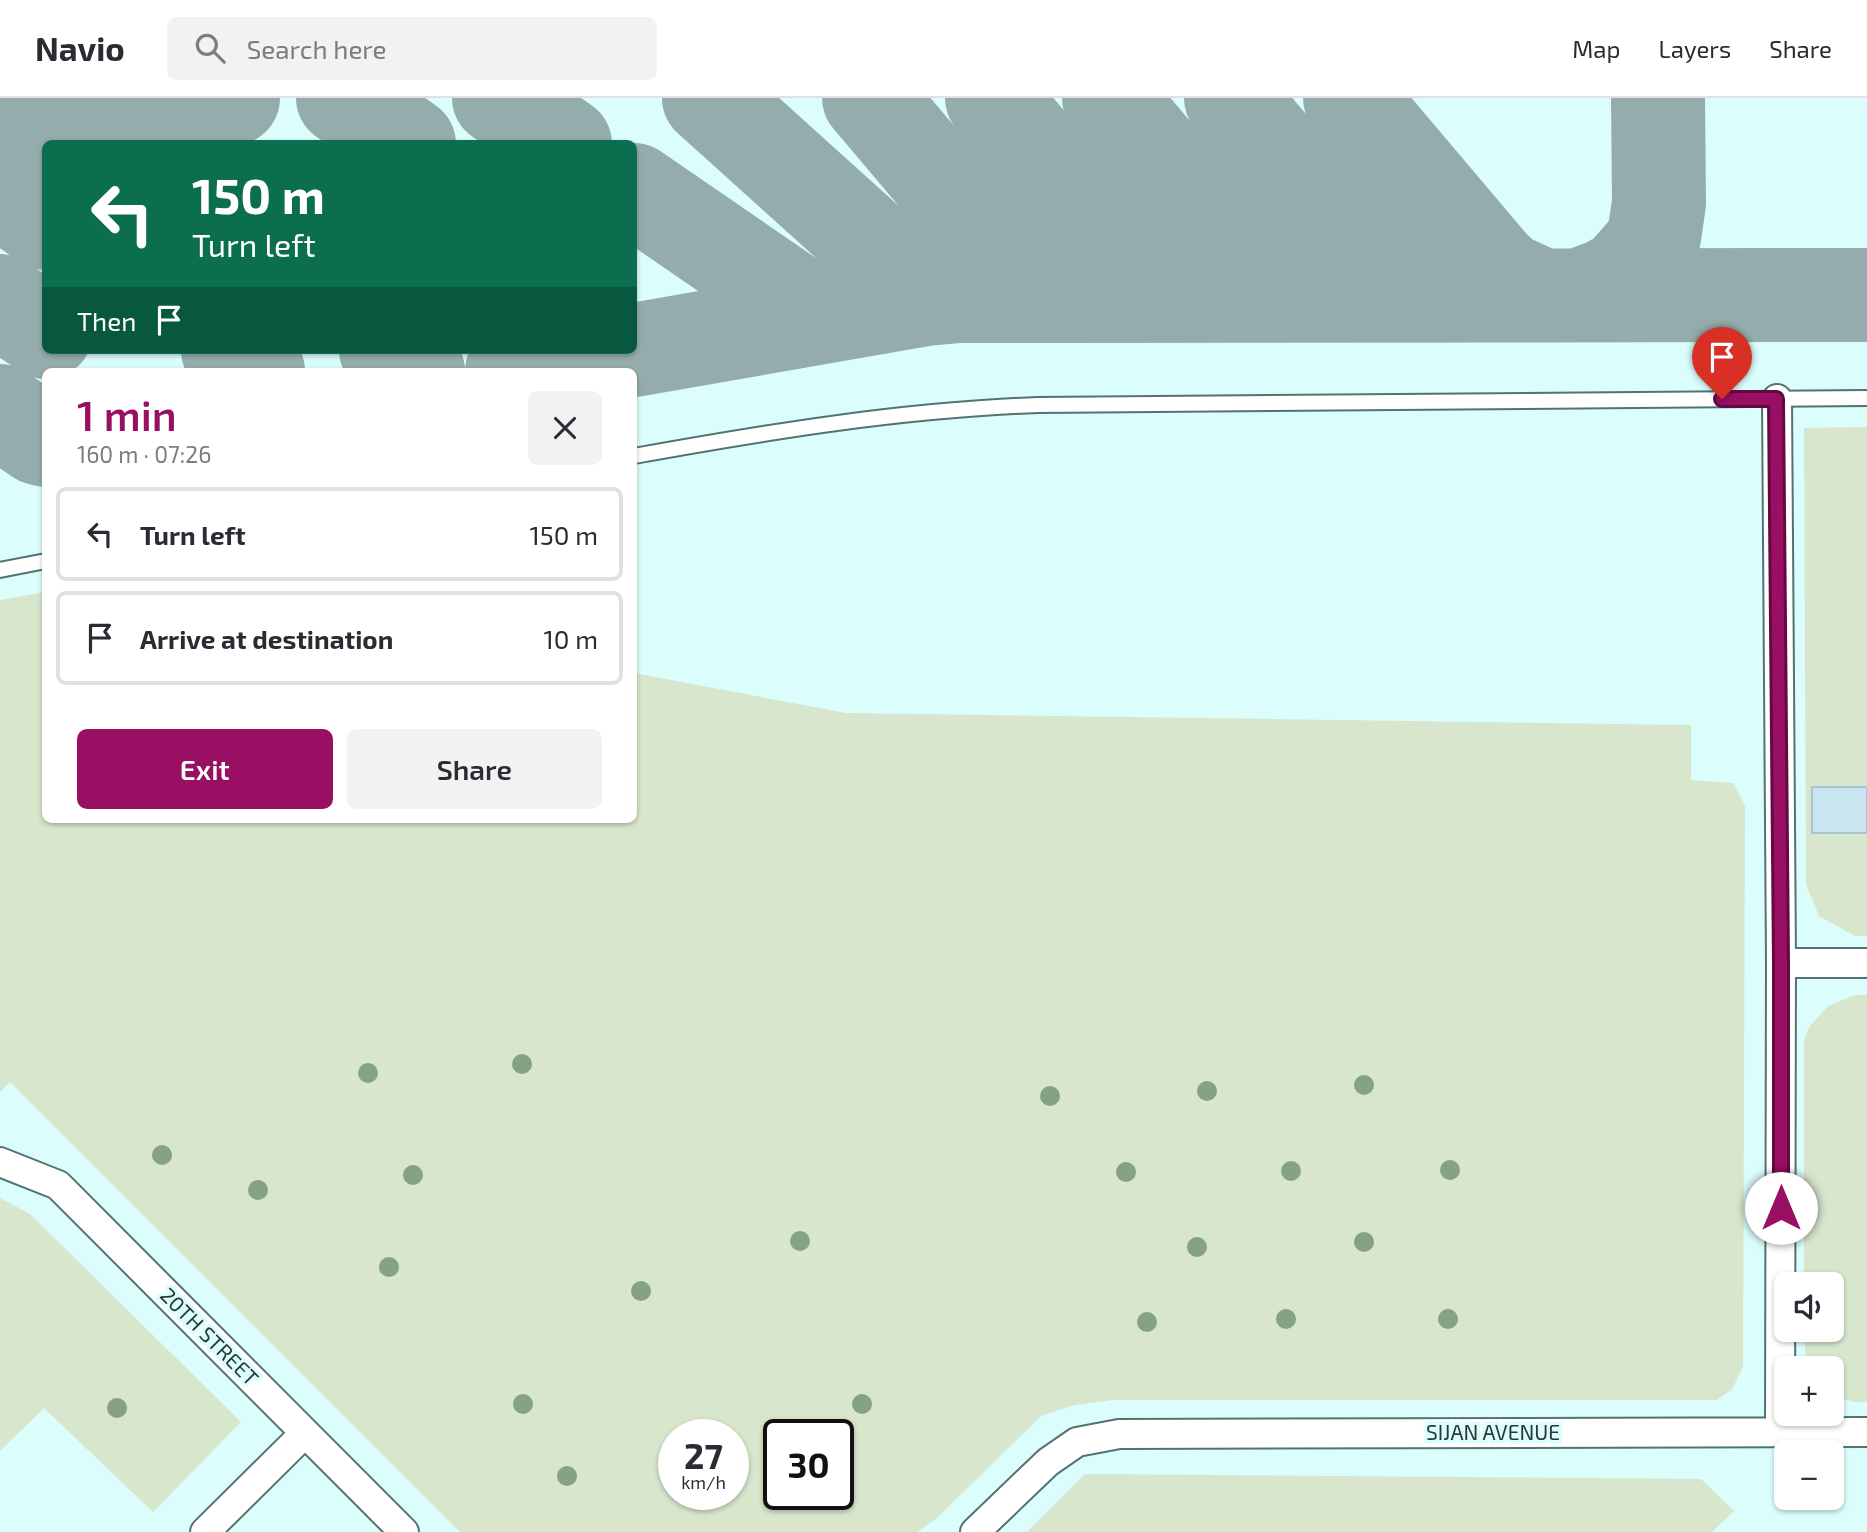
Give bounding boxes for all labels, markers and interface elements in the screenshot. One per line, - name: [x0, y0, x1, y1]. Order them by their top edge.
- search box: [167, 17, 657, 80]
- text: Navio: [35, 28, 125, 68]
- icon: search: [191, 29, 229, 67]
- text: Search here: [247, 33, 386, 64]
- text: Map: [1572, 34, 1620, 63]
- text: Layers: [1658, 34, 1731, 63]
- text: Share: [1769, 34, 1832, 63]
- text: 150 m: [192, 165, 325, 224]
- icon: left: [77, 168, 168, 259]
- text: Turn left: [192, 225, 316, 263]
- icon: arrive: [150, 301, 188, 339]
- text: Then: [77, 305, 136, 336]
- pin: [1692, 327, 1752, 399]
- icon: arrive: [1703, 338, 1741, 376]
- text: 1 min: [77, 389, 177, 439]
- button: close: [528, 391, 602, 465]
- text: 160 m · 07:26: [77, 440, 211, 468]
- icon: left: [81, 515, 119, 553]
- text: Turn left: [140, 519, 246, 550]
- text: 150 m: [529, 519, 598, 550]
- icon: arrive: [81, 619, 119, 657]
- text: Arrive at destination: [140, 623, 393, 654]
- text: 10 m: [543, 623, 598, 654]
- button: Exit: [77, 729, 333, 809]
- button: Share: [347, 729, 602, 809]
- position arrow: [1744, 1171, 1818, 1245]
- map controls: [1774, 1272, 1844, 1510]
- button: sound: [1774, 1272, 1844, 1342]
- street label: 20TH STREET: [156, 1282, 264, 1390]
- button: +: [1774, 1356, 1844, 1426]
- speed limit sign: 30: [763, 1419, 854, 1510]
- street label: SIJAN AVENUE: [1426, 1419, 1560, 1444]
- text: 27: [684, 1434, 723, 1476]
- button: −: [1774, 1440, 1844, 1510]
- text: km/h: [681, 1471, 726, 1493]

